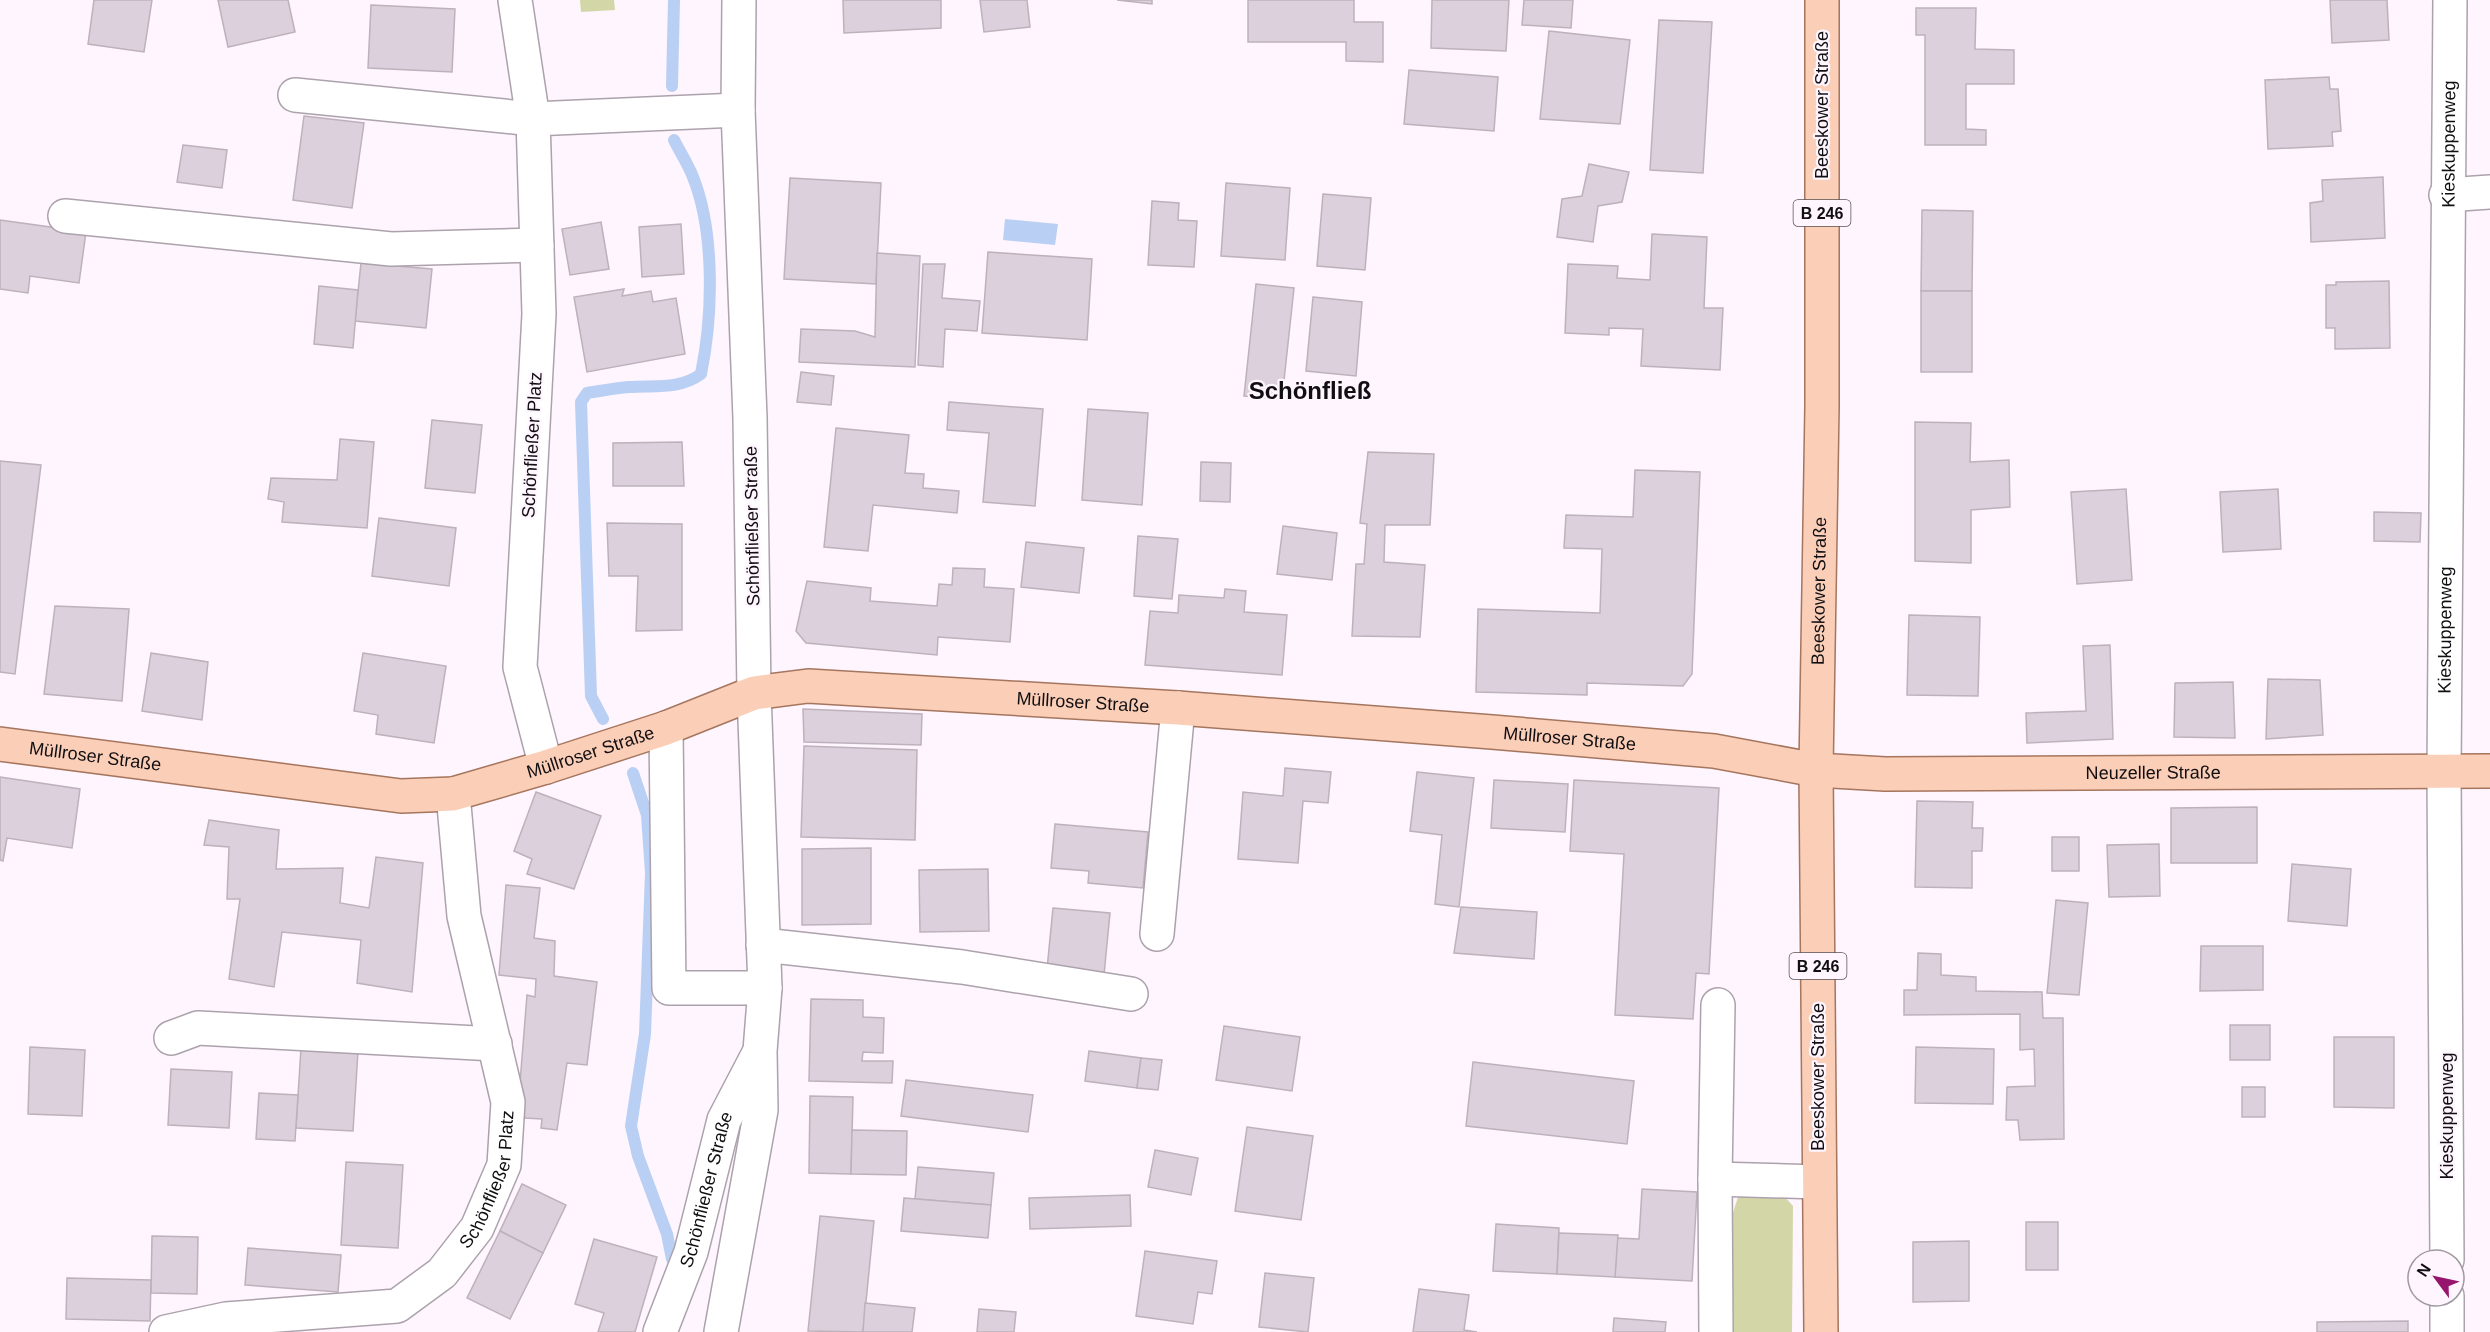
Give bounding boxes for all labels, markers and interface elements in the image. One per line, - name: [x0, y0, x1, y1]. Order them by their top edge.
- street label: Beeskower Straße: [1812, 31, 1832, 179]
- street label: Kieskuppenweg: [2438, 80, 2459, 208]
- road number: B 246: [1794, 200, 1850, 226]
- street label: Schönfließer Platz: [518, 372, 546, 518]
- district label: Schönfließ: [1249, 377, 1371, 404]
- street label: Schönfließer Straße: [741, 446, 763, 606]
- street label: Beeskower Straße: [1808, 517, 1830, 665]
- street label: Kieskuppenweg: [2435, 566, 2456, 694]
- street label: Müllroser Straße: [1016, 688, 1150, 716]
- street label: Müllroser Straße: [524, 722, 657, 782]
- street label: Müllroser Straße: [1502, 723, 1637, 754]
- street label: Müllroser Straße: [28, 738, 162, 775]
- street label: Neuzeller Straße: [2086, 762, 2221, 783]
- road number: B 246: [1790, 953, 1846, 979]
- street label: Beeskower Straße: [1808, 1003, 1828, 1151]
- street label: Kieskuppenweg: [2437, 1052, 2457, 1180]
- street label: Schönfließer Straße: [676, 1108, 737, 1270]
- street label: Schönfließer Platz: [455, 1110, 517, 1252]
- north arrow: [2406, 1248, 2466, 1308]
- text: N: [2414, 1261, 2434, 1280]

